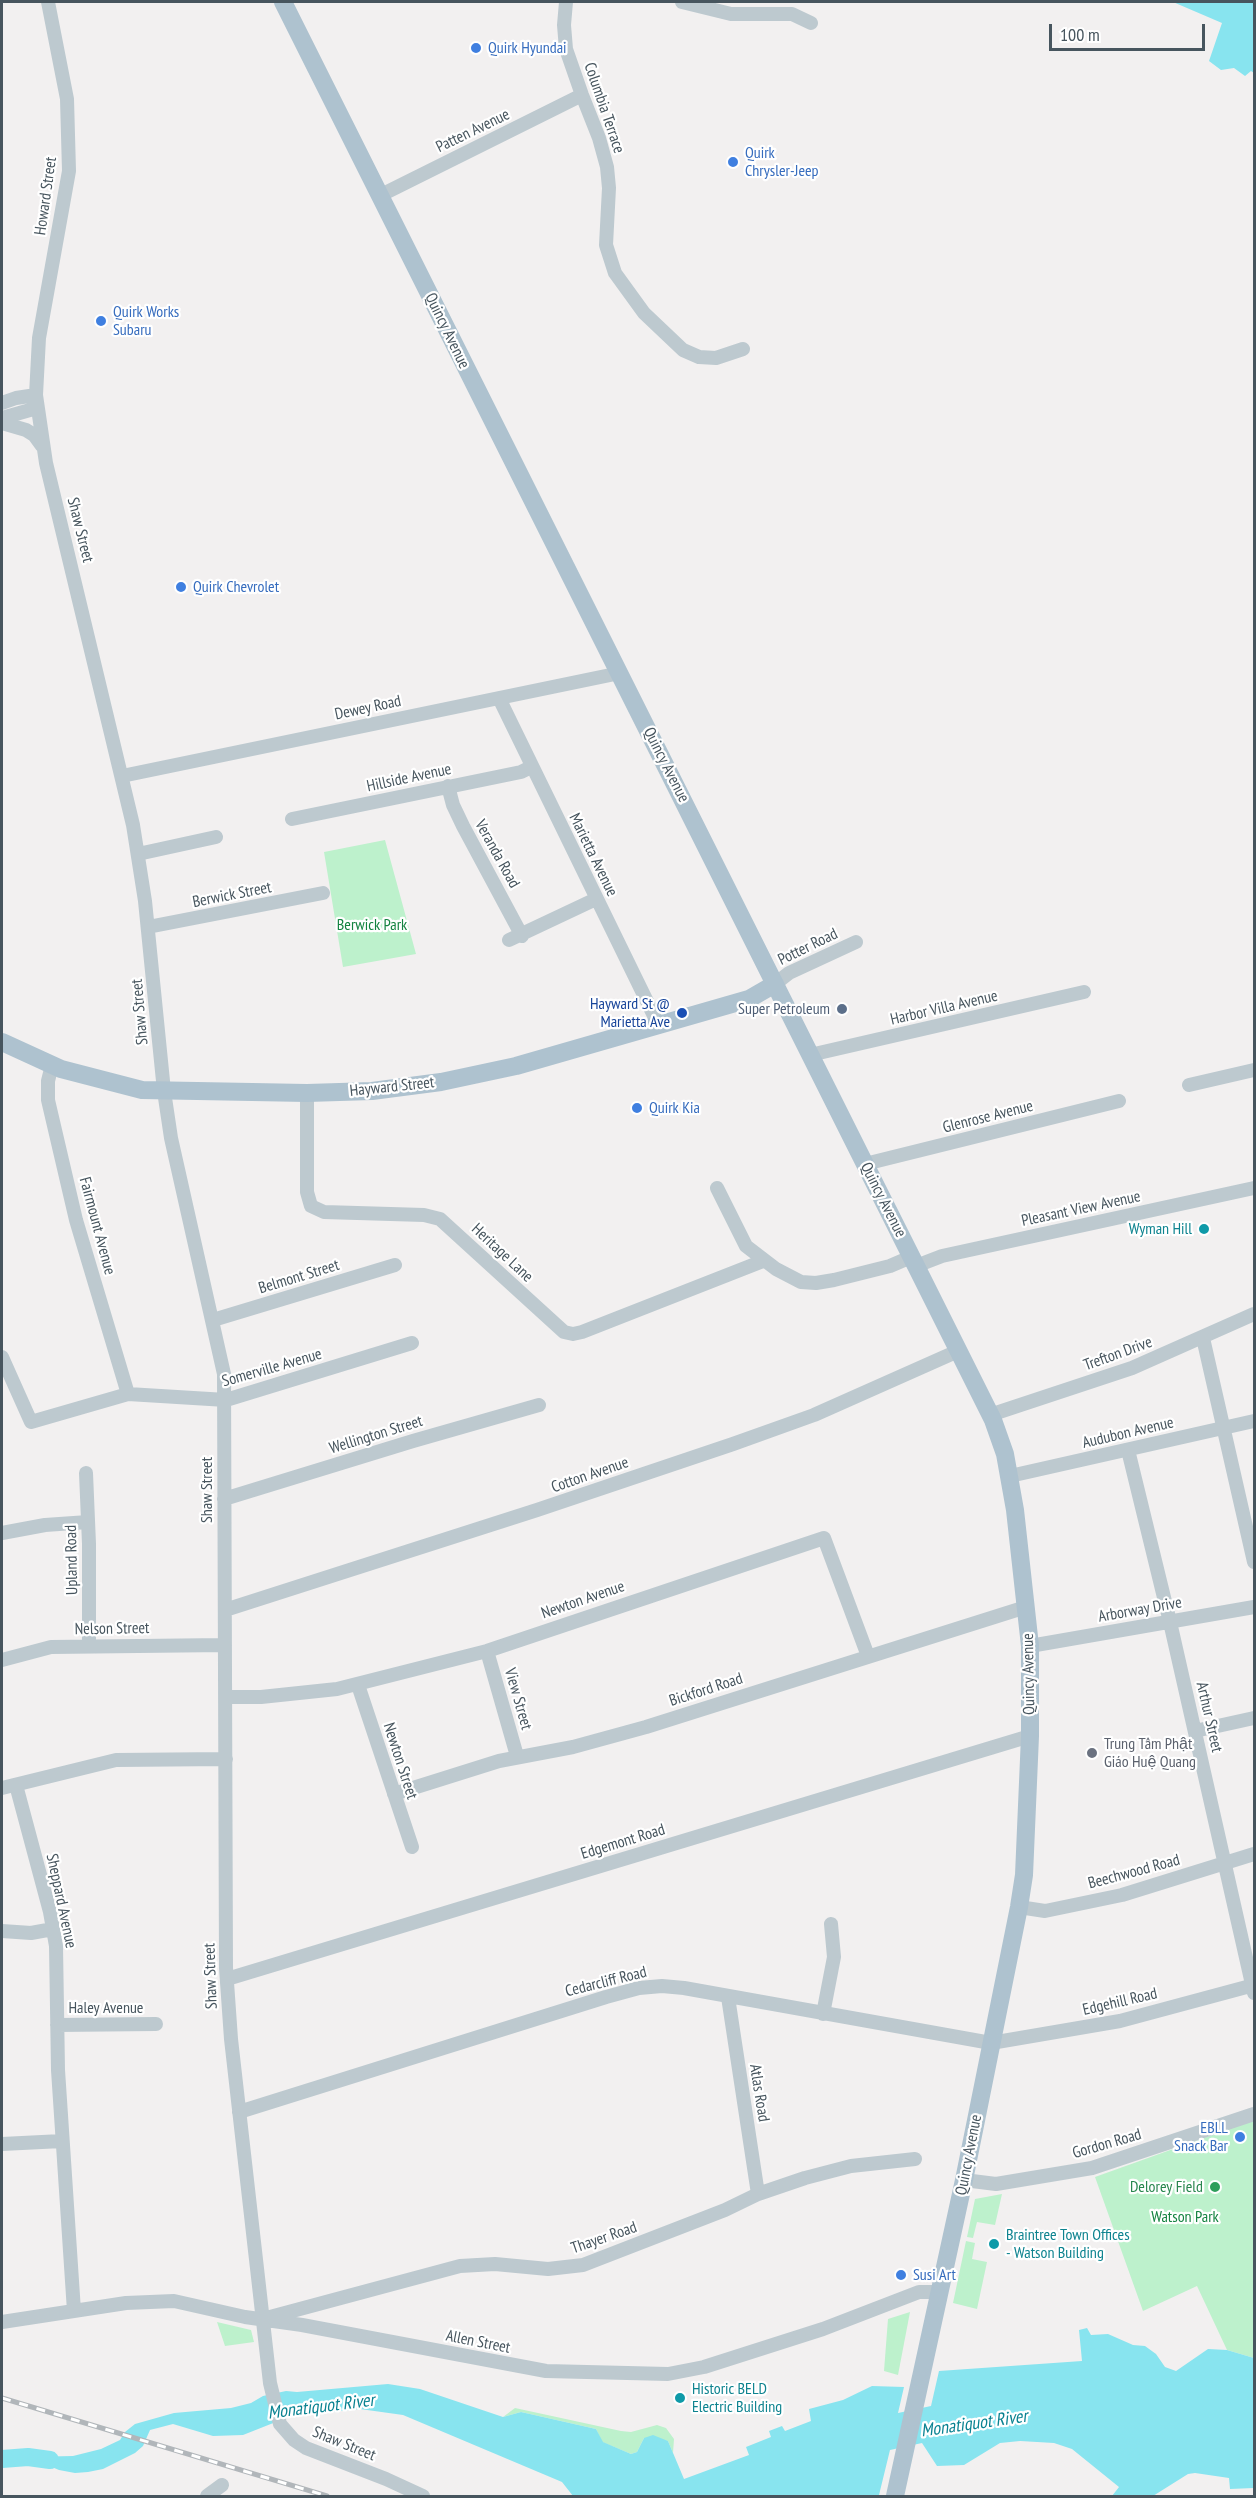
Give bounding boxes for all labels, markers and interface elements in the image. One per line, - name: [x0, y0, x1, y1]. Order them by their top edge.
- scale bar: [1052, 12, 1208, 50]
- text: 100 m: [1060, 23, 1100, 46]
- place label: Quirk Hyundai: [488, 38, 567, 58]
- marker: Quirk Hyundai: [469, 41, 483, 55]
- street label: Columbia Terrace: [580, 60, 628, 156]
- street label: Patten Avenue: [433, 105, 513, 157]
- place label: Quirk Chrysler-Jeep: [745, 143, 818, 181]
- marker: Quirk Chrysler-Jeep: [726, 155, 740, 169]
- street label: Howard Street: [31, 156, 61, 236]
- street label: Quincy Avenue: [420, 290, 474, 372]
- place label: Quirk Works Subaru: [113, 302, 179, 340]
- marker: Quirk Works Subaru: [94, 314, 108, 328]
- street label: Shaw Street: [63, 496, 97, 564]
- place label: Quirk Chevrolet: [193, 577, 279, 597]
- marker: Quirk Chevrolet: [174, 580, 188, 594]
- street label: Dewey Road: [333, 692, 403, 724]
- street label: Quincy Avenue: [639, 724, 693, 806]
- street label: Hillside Avenue: [365, 760, 453, 796]
- street label: Marietta Avenue: [565, 810, 621, 900]
- street label: Veranda Road: [470, 817, 524, 891]
- street label: Berwick Street: [191, 878, 273, 912]
- park label: Berwick Park: [337, 915, 407, 935]
- street label: Potter Road: [775, 924, 841, 970]
- street label: Shaw Street: [128, 978, 152, 1046]
- street label: Harbor Villa Avenue: [888, 986, 1000, 1030]
- place label: Hayward St @ Marietta Ave: [590, 994, 670, 1032]
- place label: Super Petroleum: [738, 999, 830, 1019]
- marker: Super Petroleum: [835, 1002, 849, 1016]
- marker: Hayward St @ Marietta Ave: [675, 1006, 689, 1020]
- street label: Hayward Street: [349, 1073, 435, 1101]
- street label: Glenrose Avenue: [941, 1097, 1035, 1137]
- place label: Quirk Kia: [649, 1098, 700, 1118]
- marker: Quirk Kia: [630, 1101, 644, 1115]
- street label: Quincy Avenue: [856, 1159, 910, 1241]
- street label: Fairmount Avenue: [75, 1175, 119, 1277]
- street label: Pleasant View Avenue: [1020, 1187, 1142, 1231]
- place label: Wyman Hill: [1129, 1219, 1192, 1239]
- street label: Heritage Lane: [467, 1220, 537, 1286]
- marker: Wyman Hill: [1197, 1222, 1211, 1236]
- street label: Belmont Street: [256, 1256, 342, 1298]
- street label: Trefton Drive: [1081, 1333, 1155, 1375]
- street label: Somerville Avenue: [220, 1345, 324, 1391]
- street label: Wellington Street: [327, 1412, 425, 1458]
- street label: Audubon Avenue: [1080, 1413, 1176, 1453]
- street label: Cotton Avenue: [549, 1453, 631, 1497]
- street label: Shaw Street: [197, 1457, 217, 1523]
- street label: Upland Road: [62, 1525, 82, 1595]
- street label: Newton Avenue: [539, 1577, 627, 1623]
- street label: Arborway Drive: [1097, 1593, 1183, 1627]
- street label: Nelson Street: [74, 1619, 150, 1639]
- street label: Quincy Avenue: [1019, 1633, 1039, 1715]
- street label: View Street: [500, 1666, 536, 1732]
- street label: Bickford Road: [667, 1669, 745, 1711]
- street label: Arthur Street: [1192, 1680, 1226, 1754]
- street label: Newton Street: [379, 1720, 421, 1802]
- place label: Trung Tâm Phật Giáo Huệ Quang: [1104, 1734, 1196, 1772]
- marker: Trung Tâm Phật Giáo Huệ Quang: [1085, 1746, 1099, 1760]
- street label: Edgemont Road: [579, 1820, 667, 1864]
- street label: Beechwood Road: [1086, 1851, 1182, 1893]
- street label: Sheppard Avenue: [42, 1852, 80, 1950]
- street label: Shaw Street: [200, 1943, 222, 2009]
- street label: Cedarcliff Road: [563, 1963, 649, 2001]
- street label: Edgehill Road: [1081, 1984, 1159, 2020]
- street label: Haley Avenue: [69, 1998, 143, 2018]
- street label: Atlas Road: [745, 2063, 773, 2123]
- street label: Quincy Avenue: [952, 2113, 986, 2197]
- place label: EBLL Snack Bar: [1174, 2118, 1228, 2156]
- street label: Gordon Road: [1070, 2125, 1144, 2163]
- marker: EBLL Snack Bar: [1233, 2130, 1247, 2144]
- place label: Delorey Field: [1130, 2177, 1203, 2197]
- marker: Delorey Field: [1208, 2180, 1222, 2194]
- park label: Watson Park: [1151, 2207, 1219, 2227]
- street label: Thayer Road: [569, 2218, 639, 2258]
- place label: Braintree Town Offices - Watson Building: [1006, 2225, 1130, 2263]
- marker: Braintree Town Offices - Watson Building: [987, 2237, 1001, 2251]
- place label: Susi Art: [913, 2265, 956, 2285]
- marker: Susi Art: [894, 2268, 908, 2282]
- street label: Allen Street: [444, 2326, 512, 2358]
- place label: Historic BELD Electric Building: [692, 2379, 782, 2417]
- water label: Monatiquot River: [266, 2390, 376, 2424]
- marker: Historic BELD Electric Building: [673, 2391, 687, 2405]
- water label: Monatiquot River: [919, 2406, 1029, 2442]
- street label: Shaw Street: [310, 2423, 378, 2465]

